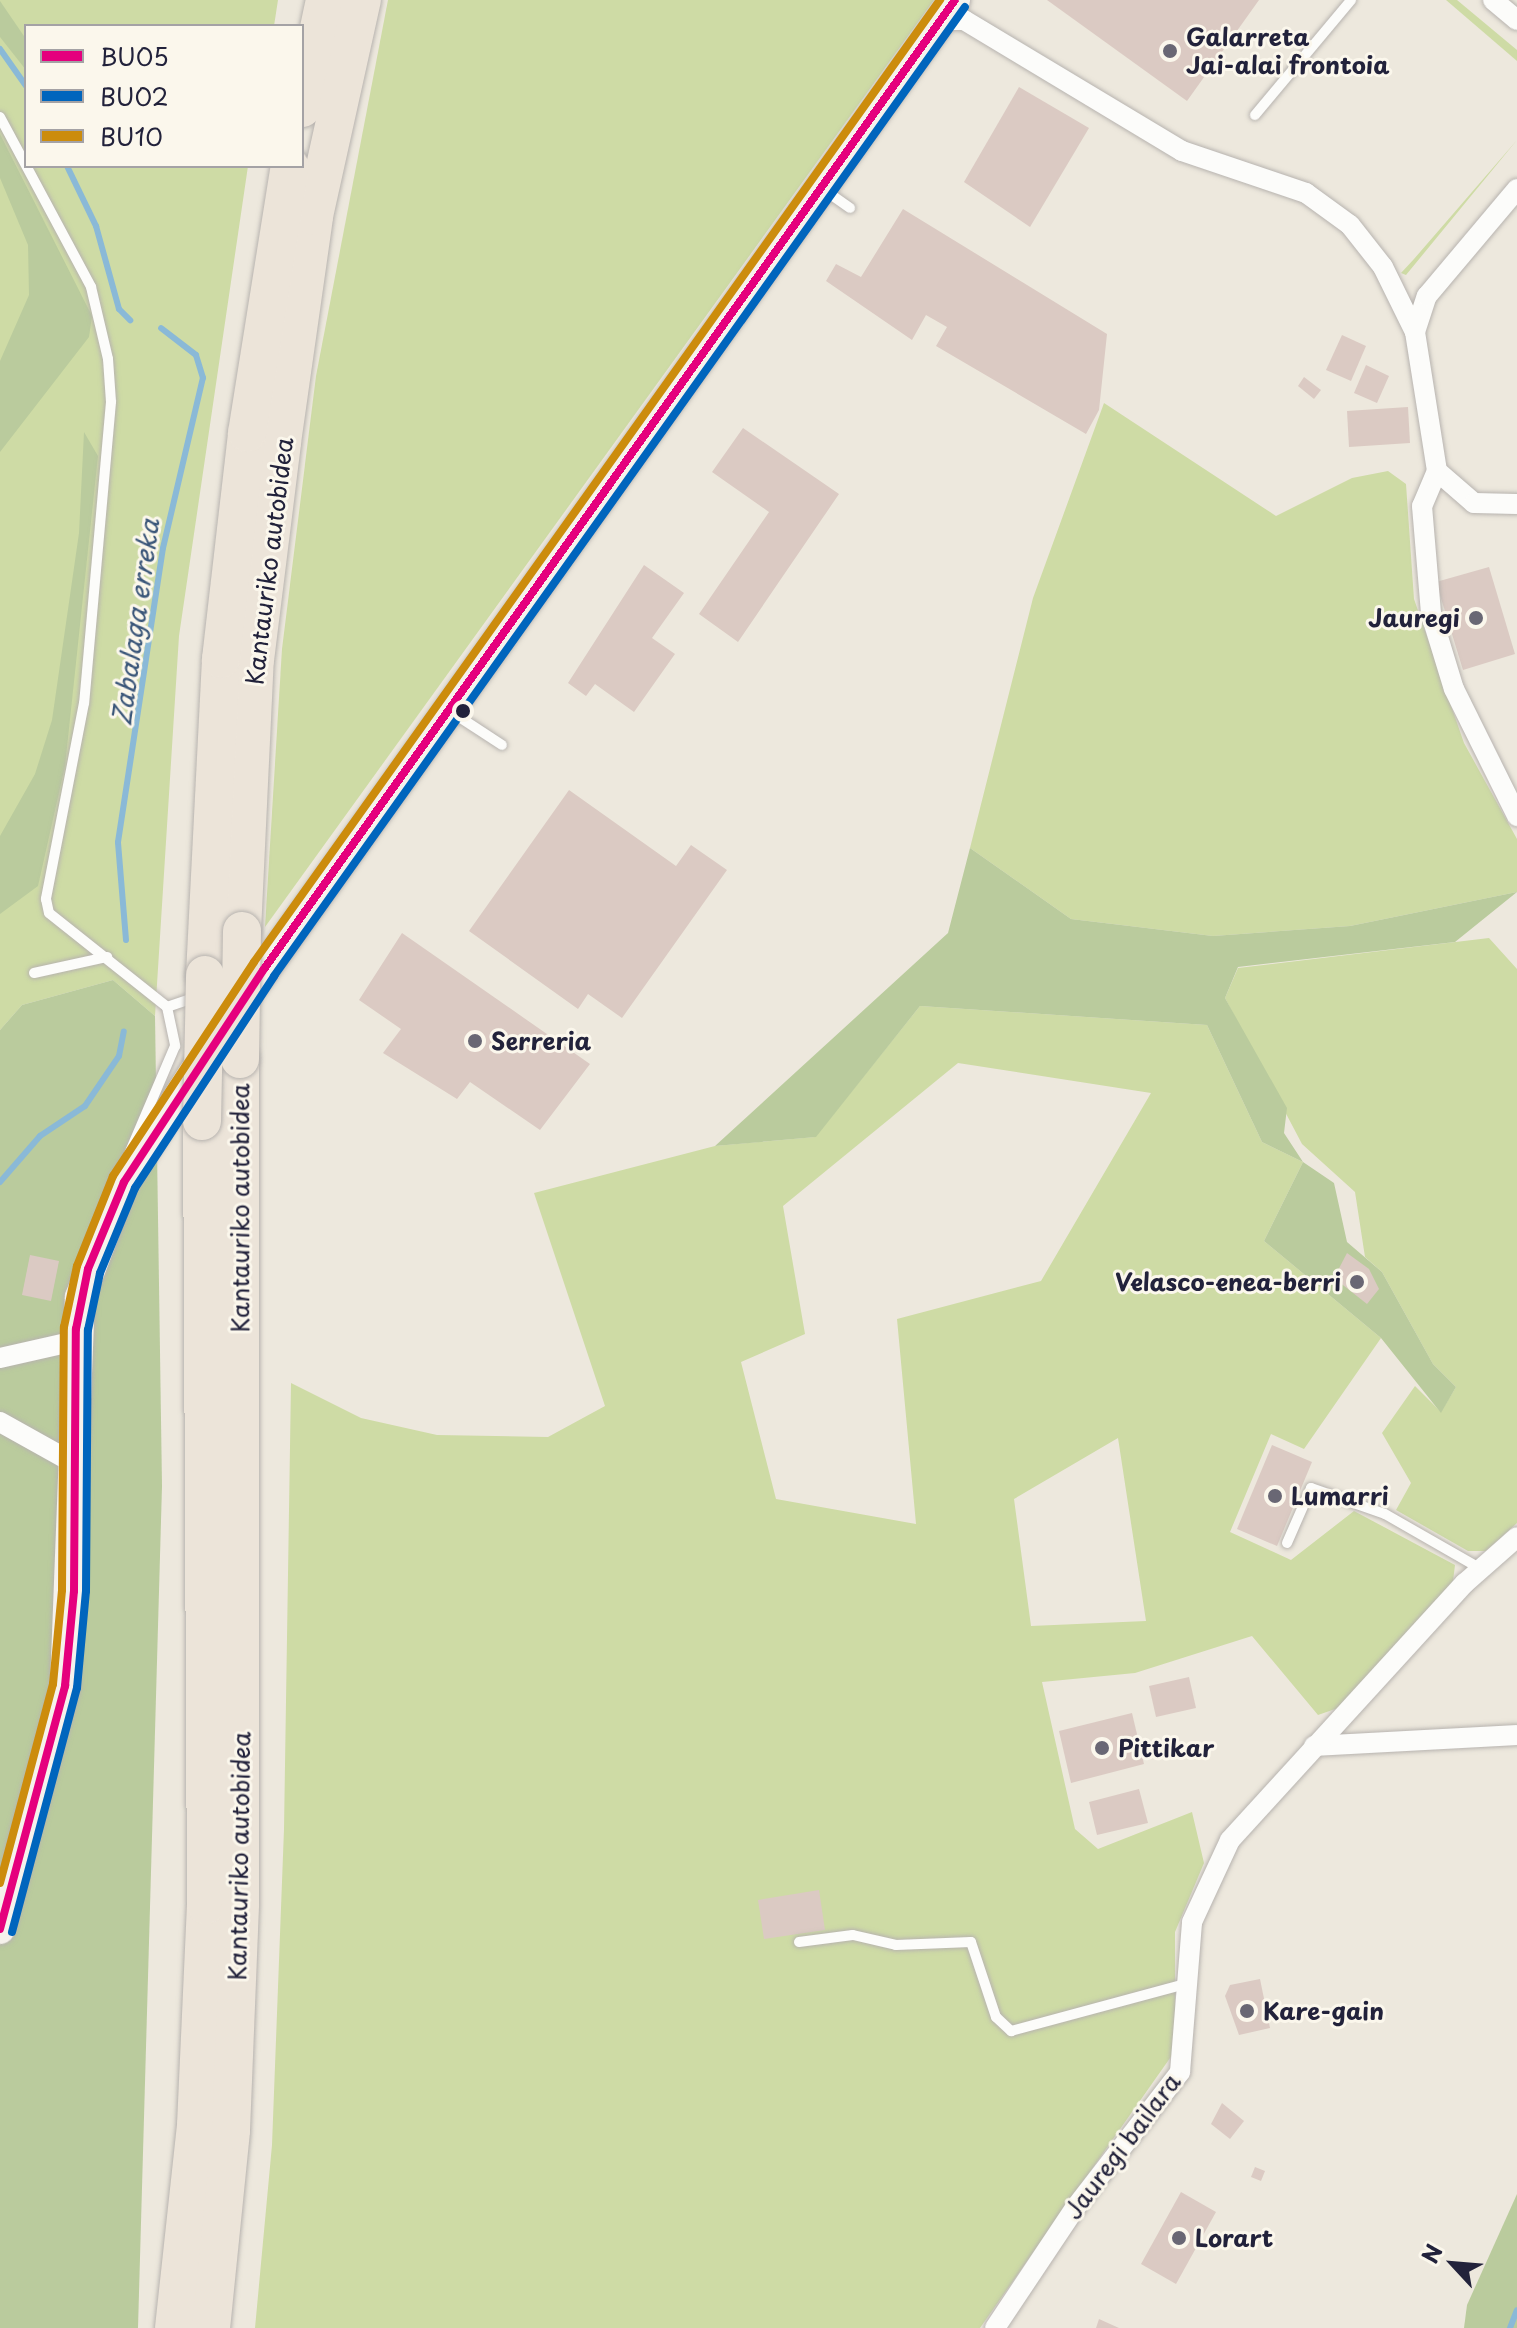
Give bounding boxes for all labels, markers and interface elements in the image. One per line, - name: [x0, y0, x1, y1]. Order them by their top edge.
- place label: Galarreta Jai-alai frontoia: [1186, 23, 1390, 79]
- legend: [24, 24, 304, 168]
- text: BU05: [100, 38, 169, 74]
- marker: Galarreta Jai-alai frontoia: [1161, 42, 1179, 60]
- text: BU02: [100, 78, 168, 114]
- text: BU10: [100, 118, 163, 154]
- street label: Kantauriko autobidea: [240, 435, 298, 687]
- water label: Zabalaga erreka: [105, 517, 165, 727]
- place label: Jauregi: [1368, 604, 1460, 632]
- marker: Jauregi: [1467, 609, 1485, 627]
- unlabelled marker: [455, 703, 471, 719]
- place label: Serreria: [491, 1027, 591, 1055]
- marker: Serreria: [466, 1032, 484, 1050]
- street label: Kantauriko autobidea: [226, 1083, 254, 1333]
- place label: Velasco-enea-berri: [1115, 1268, 1341, 1296]
- marker: Velasco-enea-berri: [1348, 1273, 1366, 1291]
- place label: Lumarri: [1291, 1482, 1389, 1510]
- marker: Lumarri: [1266, 1487, 1284, 1505]
- street label: Kantauriko autobidea: [222, 1731, 256, 1981]
- place label: Pittikar: [1118, 1734, 1214, 1762]
- marker: Pittikar: [1093, 1739, 1111, 1757]
- place label: Kare-gain: [1263, 1997, 1384, 2025]
- marker: Kare-gain: [1238, 2002, 1256, 2020]
- street label: Jauregi bailara: [1058, 2067, 1186, 2225]
- place label: Lorart: [1195, 2224, 1273, 2252]
- north arrow: [1413, 2224, 1493, 2304]
- marker: Lorart: [1170, 2229, 1188, 2247]
- text: N: [1412, 2238, 1450, 2268]

